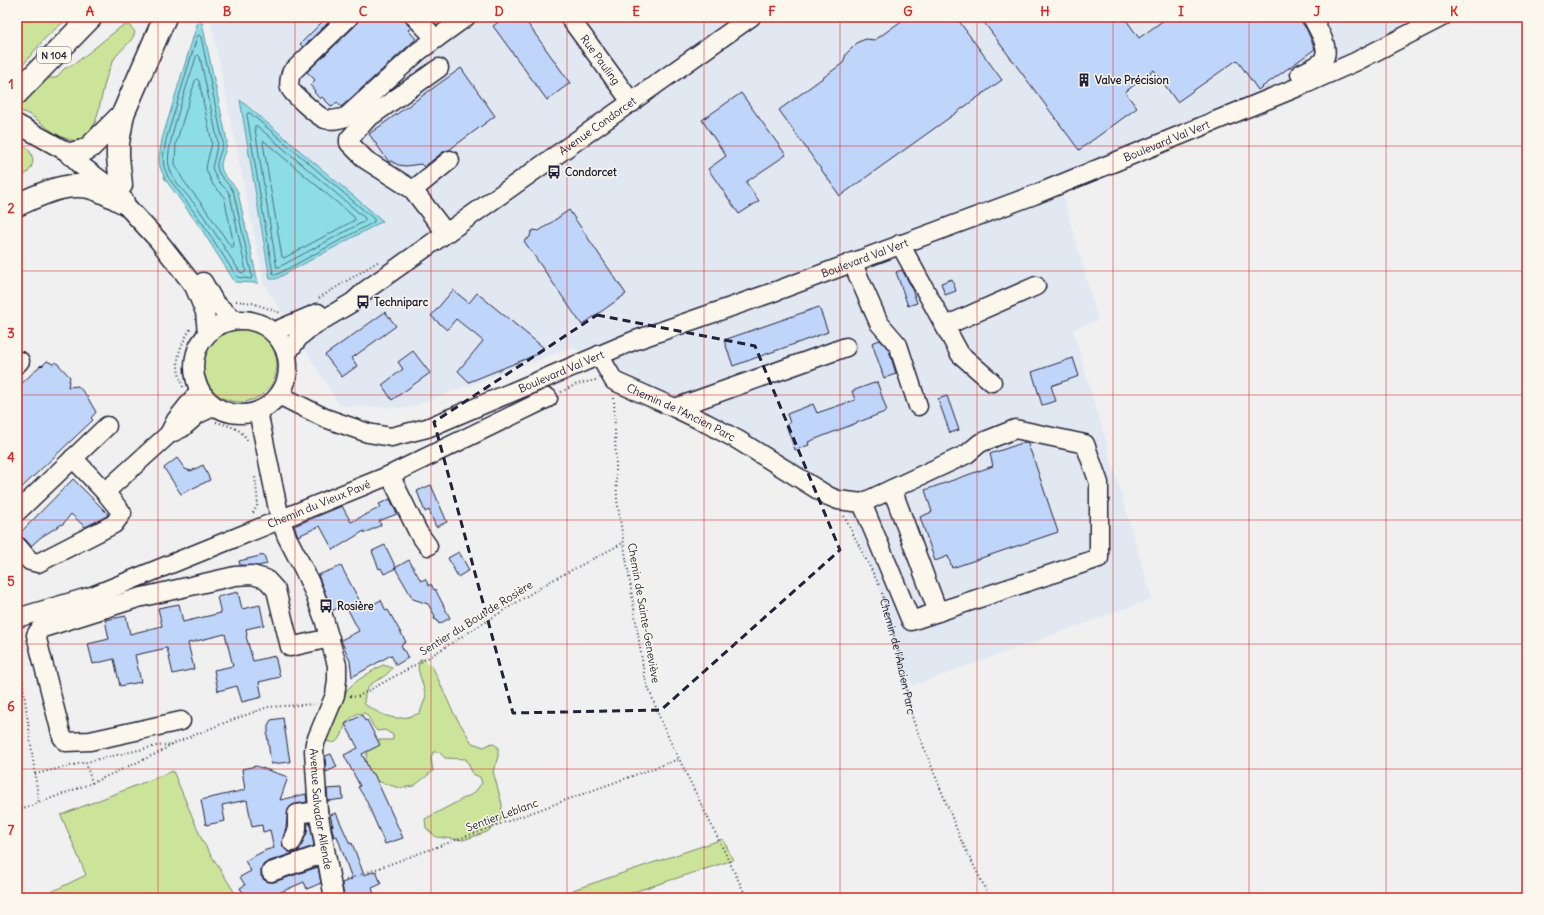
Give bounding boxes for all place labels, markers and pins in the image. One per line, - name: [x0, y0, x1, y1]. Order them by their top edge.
- building icon: Valve Précision: [1076, 72, 1092, 88]
- place label: Valve Précision: [1095, 73, 1169, 87]
- bus stop icon: Condorcet: [546, 164, 562, 180]
- place label: Condorcet: [565, 165, 617, 179]
- bus stop icon: Techniparc: [355, 294, 371, 310]
- place label: Techniparc: [374, 295, 429, 310]
- bus stop icon: Rosière: [318, 598, 334, 614]
- place label: Rosière: [337, 599, 374, 613]

